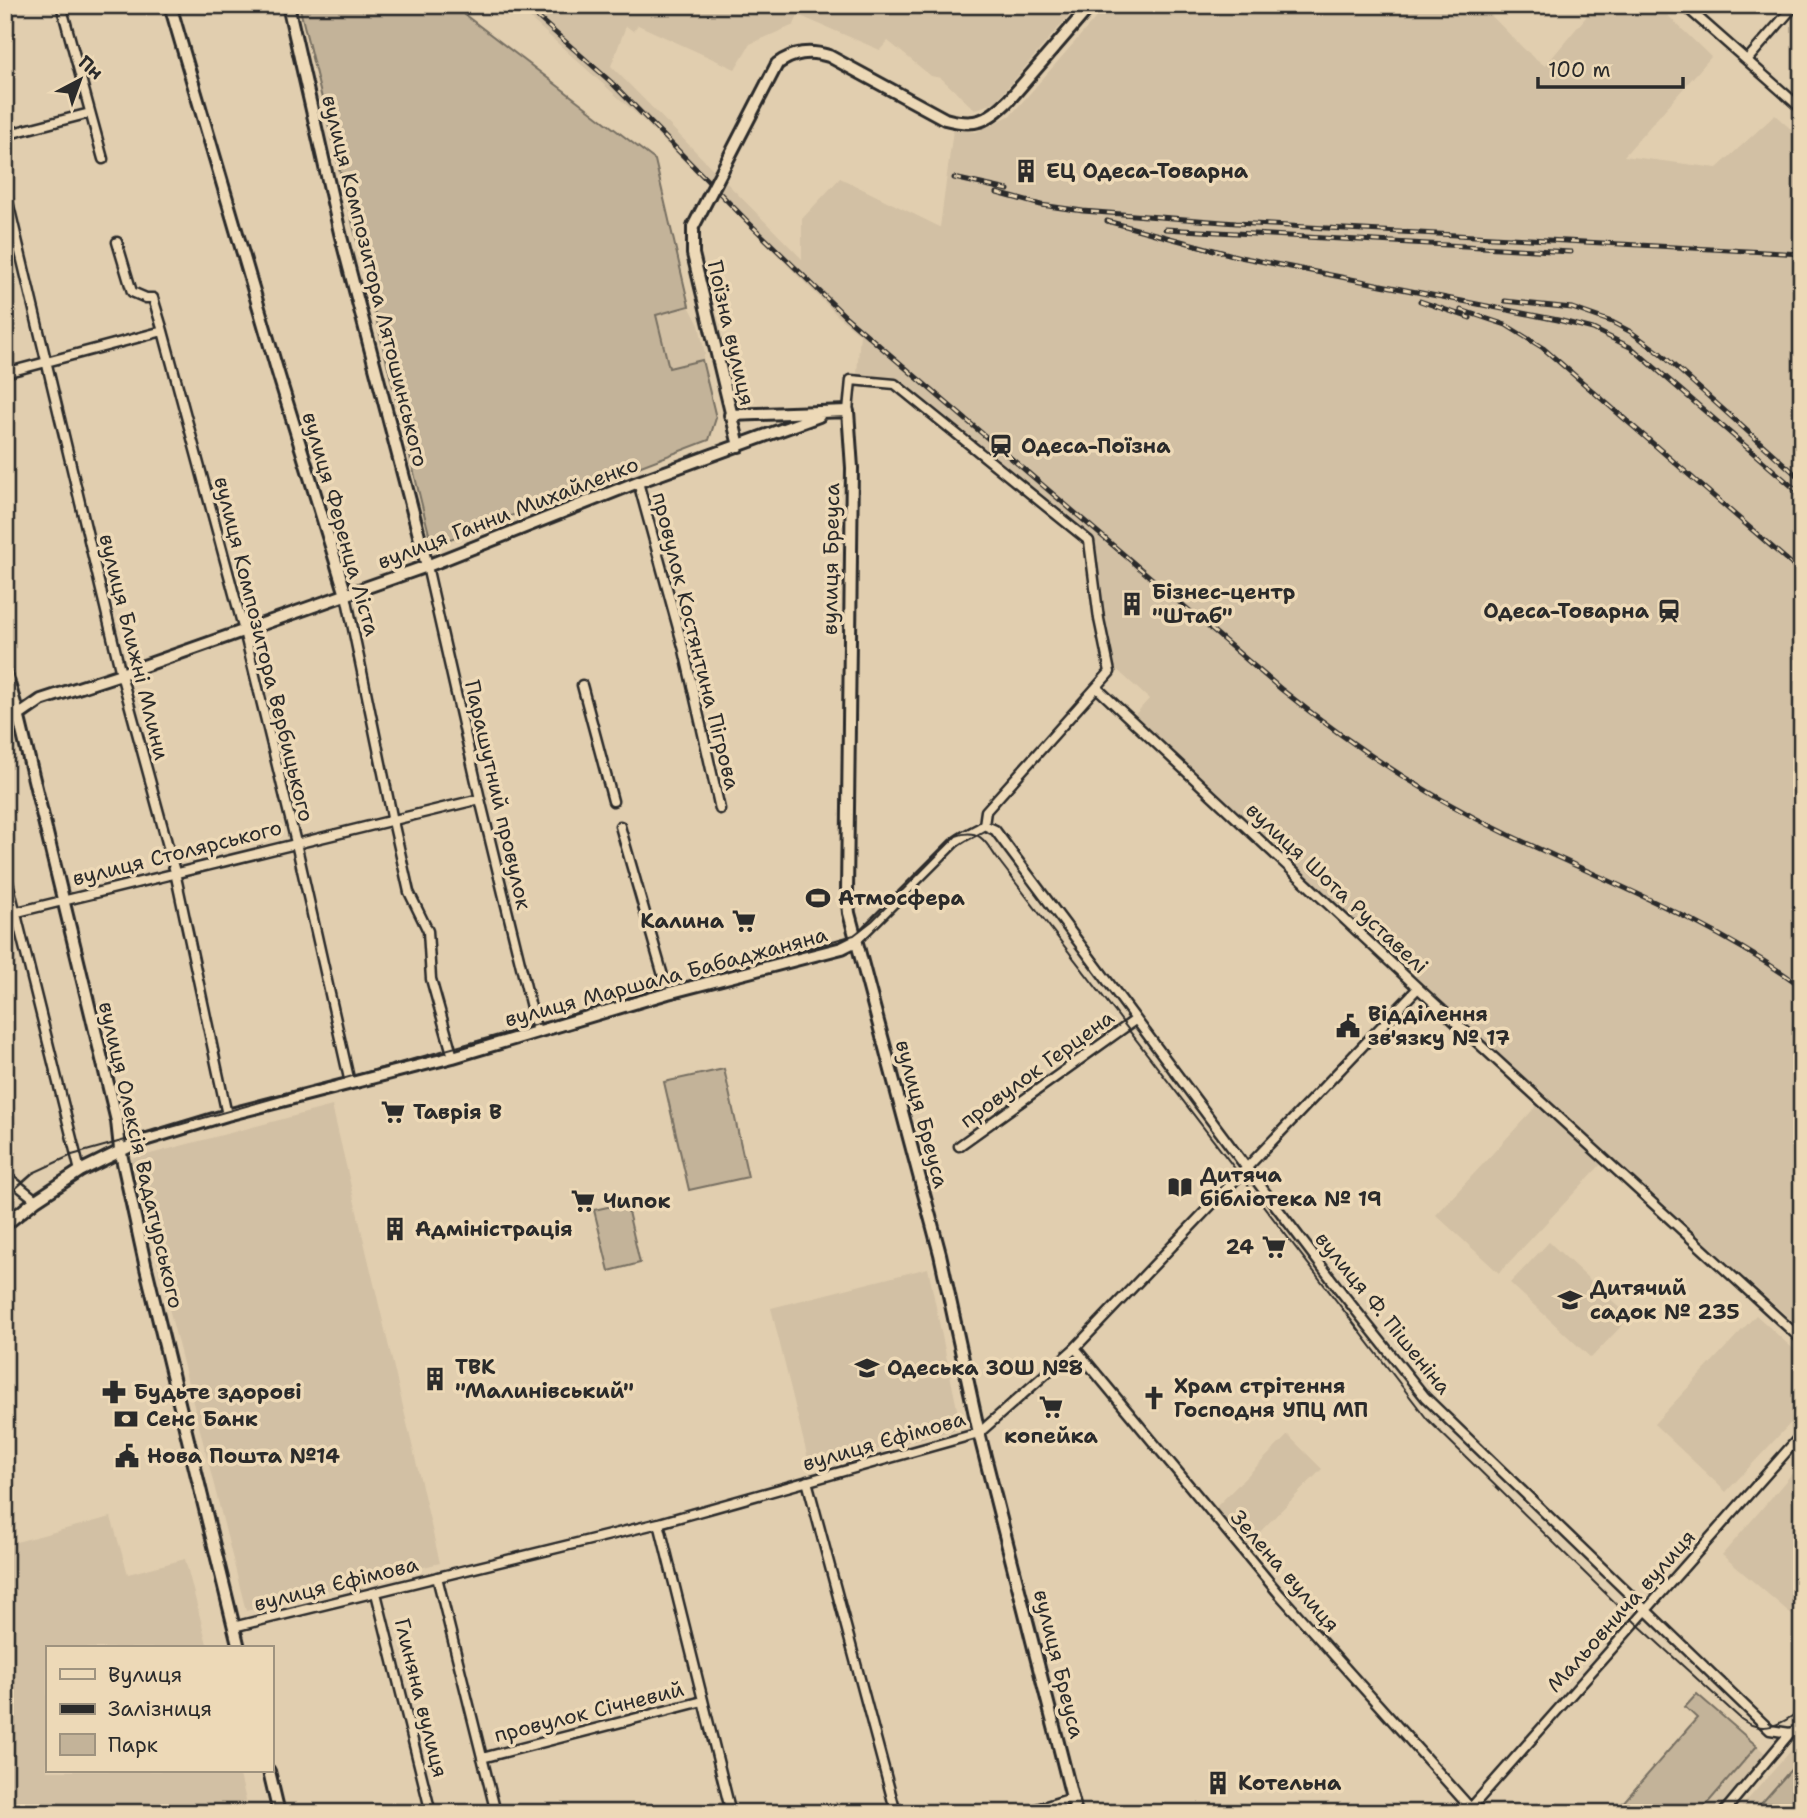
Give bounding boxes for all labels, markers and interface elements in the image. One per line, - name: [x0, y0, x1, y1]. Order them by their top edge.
- north arrow: [46, 46, 116, 116]
- scale bar: [1538, 46, 1683, 90]
- text: Пн: [73, 50, 109, 85]
- text: 100 m: [1548, 56, 1611, 84]
- street label: вулиця Композитора Лятошинського: [315, 92, 435, 470]
- building icon: ЕЦ Одеса-Товарна: [1012, 157, 1040, 185]
- place label: ЕЦ Одеса-Товарна: [1046, 157, 1249, 185]
- street label: Поїзна вулиця: [701, 258, 761, 408]
- street label: вулиця Ференца Ліста: [296, 409, 386, 639]
- station icon: Одеса-Поїзна: [987, 432, 1015, 460]
- place label: Одеса-Поїзна: [1021, 432, 1171, 460]
- street label: вулиця Ганни Михайленко: [373, 450, 643, 576]
- street label: вулиця Композитора Вербицького: [208, 474, 320, 824]
- street label: вулиця Бреуса: [816, 483, 846, 635]
- street label: провулок Костянтина Пігрова: [645, 489, 747, 793]
- street label: вулиця Ближні Млини: [92, 531, 176, 763]
- place label: Бізнес-центр "Штаб": [1152, 578, 1295, 630]
- building icon: Бізнес-центр "Штаб": [1118, 590, 1146, 618]
- place label: Одеса-Товарна: [1483, 597, 1650, 625]
- station icon: Одеса-Товарна: [1655, 597, 1683, 625]
- street label: Парашутний провулок: [458, 678, 538, 912]
- street label: вулиця Шота Руставелі: [1240, 796, 1434, 980]
- street label: вулиця Столярського: [69, 813, 285, 893]
- sports icon: Атмосфера: [804, 884, 832, 912]
- place label: Атмосфера: [838, 884, 966, 912]
- place label: Калина: [640, 907, 725, 935]
- supermarket icon: Калина: [730, 907, 758, 935]
- street label: вулиця Маршала Бабаджаняна: [502, 920, 830, 1034]
- street label: вулиця Олексія Вадатурського: [92, 999, 190, 1311]
- place label: Відділення зв'язку № 17: [1368, 1000, 1510, 1052]
- street label: провулок Герцена: [954, 1003, 1120, 1135]
- public building icon: Відділення зв'язку № 17: [1334, 1012, 1362, 1040]
- street label: вулиця Бреуса: [889, 1037, 955, 1191]
- supermarket icon: Таврія В: [379, 1098, 407, 1126]
- place label: Таврія В: [413, 1098, 502, 1126]
- place label: Дитяча бібліотека № 19: [1200, 1161, 1382, 1213]
- library icon: Дитяча бібліотека № 19: [1166, 1173, 1194, 1201]
- supermarket icon: Чипок: [569, 1187, 597, 1215]
- place label: Чипок: [603, 1187, 671, 1215]
- building icon: Адміністрація: [381, 1215, 409, 1243]
- place label: Адміністрація: [415, 1215, 573, 1243]
- street label: вулиця Ф. Пішеніна: [1309, 1226, 1457, 1400]
- place label: 24: [1225, 1233, 1254, 1261]
- supermarket icon: 24: [1260, 1233, 1288, 1261]
- place label: Дитячий садок № 235: [1590, 1274, 1740, 1326]
- school or university icon: Дитячий садок № 235: [1556, 1286, 1584, 1314]
- place label: ТВК "Малинівський": [455, 1353, 634, 1405]
- school or university icon: Одеська ЗОШ №8: [853, 1354, 881, 1382]
- place label: Одеська ЗОШ №8: [887, 1354, 1083, 1382]
- building icon: ТВК "Малинівський": [421, 1365, 449, 1393]
- place label: Храм стрітення Господня УПЦ МП: [1174, 1372, 1368, 1424]
- pharmacy icon: Будьте здорові: [100, 1378, 128, 1406]
- place label: Будьте здорові: [134, 1378, 302, 1406]
- church icon: Храм стрітення Господня УПЦ МП: [1140, 1384, 1168, 1412]
- supermarket icon: копейка: [1037, 1393, 1065, 1421]
- street label: вулиця Єфімова: [799, 1404, 969, 1478]
- bank icon: Сенс Банк: [112, 1405, 140, 1433]
- place label: Сенс Банк: [146, 1405, 258, 1433]
- place label: копейка: [1004, 1422, 1099, 1450]
- public building icon: Нова Пошта №14: [113, 1442, 141, 1470]
- place label: Нова Пошта №14: [147, 1442, 340, 1470]
- street label: Зелена вулиця: [1224, 1504, 1346, 1638]
- street label: Мальовнича вулиця: [1540, 1524, 1702, 1698]
- street label: вулиця Єфімова: [251, 1550, 421, 1618]
- street label: вулиця Бреуса: [1027, 1587, 1091, 1741]
- street label: Глиняна вулиця: [388, 1616, 454, 1780]
- legend: [46, 1646, 273, 1772]
- text: Вулиця: [108, 1661, 182, 1689]
- street label: провулок Січневий: [491, 1675, 687, 1749]
- text: Залізниця: [108, 1695, 212, 1723]
- text: Парк: [108, 1731, 158, 1759]
- building icon: Котельна: [1204, 1769, 1232, 1797]
- place label: Котельна: [1238, 1769, 1342, 1797]

